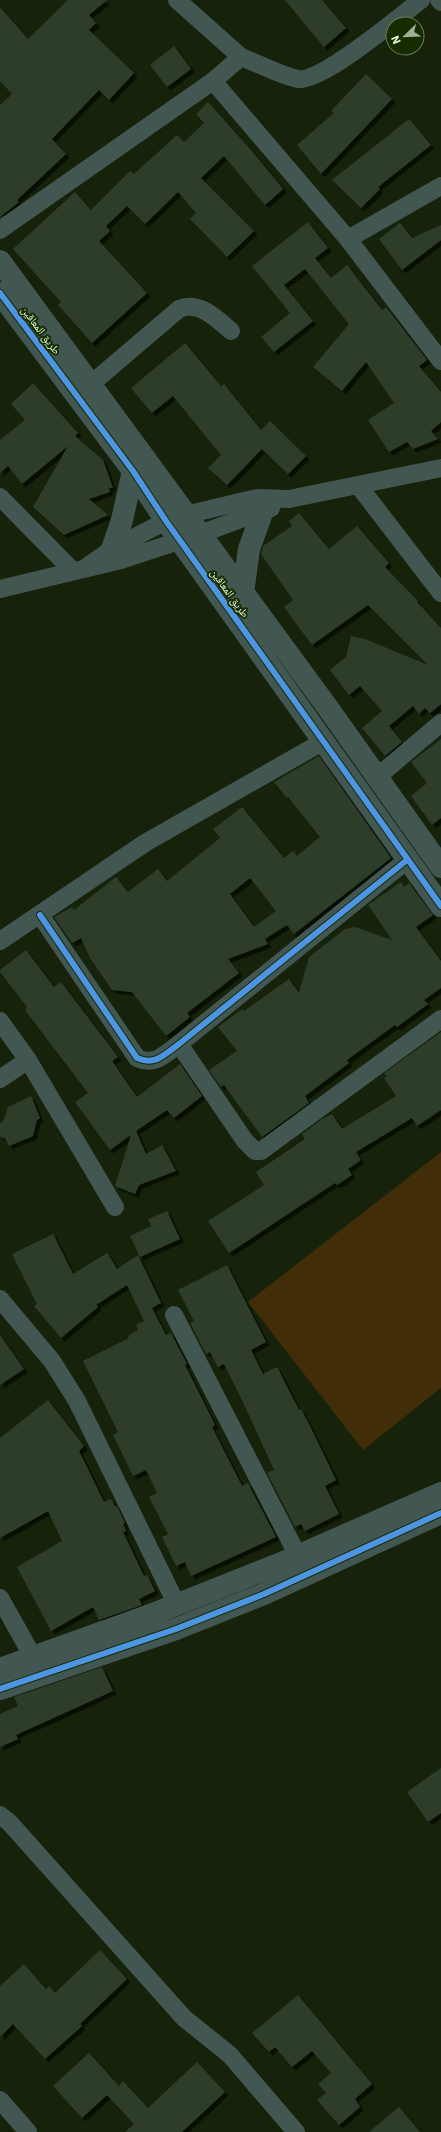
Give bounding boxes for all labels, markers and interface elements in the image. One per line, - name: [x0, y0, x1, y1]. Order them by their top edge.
- north arrow: [385, 16, 425, 56]
- text: N: [388, 33, 404, 46]
- street label: طريق المعاقين: [18, 303, 64, 357]
- street label: طريق المعاقين: [208, 566, 252, 620]

